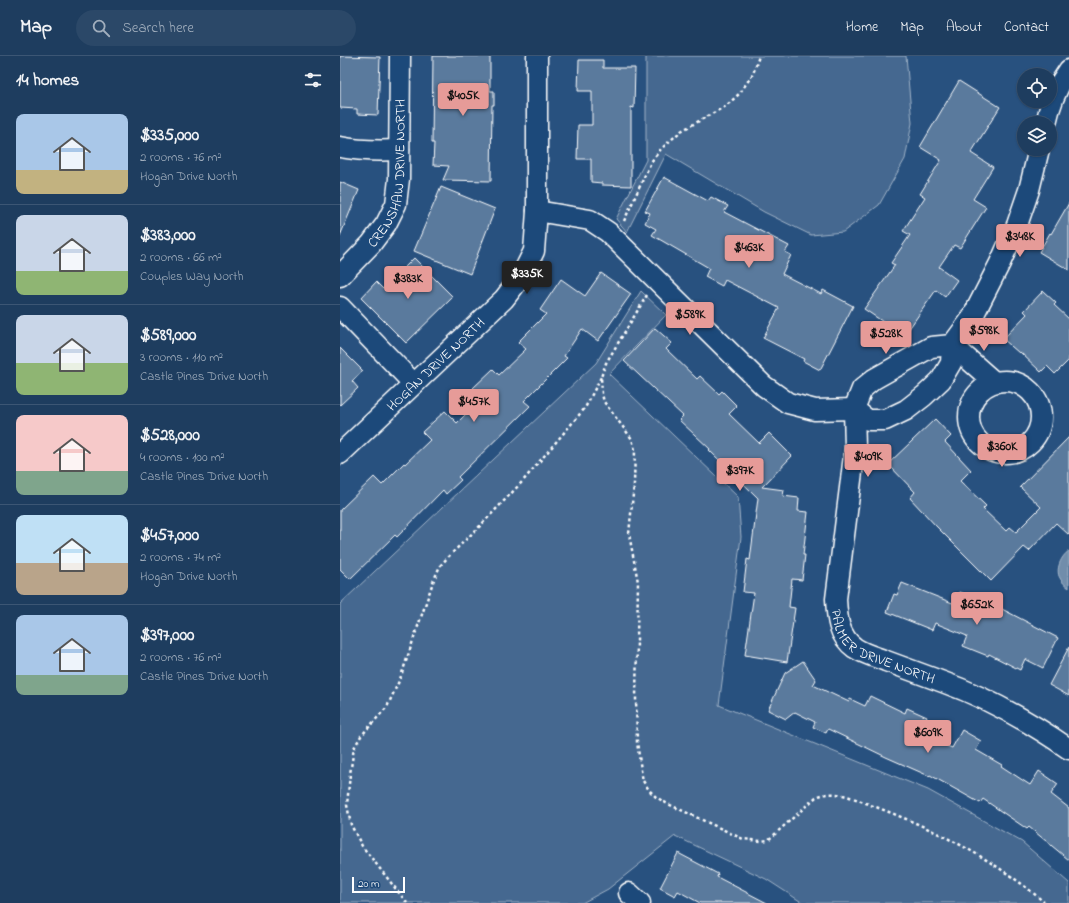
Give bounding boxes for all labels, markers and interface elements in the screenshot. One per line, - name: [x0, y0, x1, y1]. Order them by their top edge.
- search box: [76, 10, 356, 46]
- text: Map: [20, 14, 52, 41]
- icon: search: [90, 17, 112, 39]
- text: Search here: [122, 17, 194, 39]
- text: Home: [846, 17, 878, 38]
- text: Map: [900, 17, 924, 38]
- text: About: [946, 17, 982, 38]
- text: Contact: [1004, 17, 1049, 38]
- text: 14 homes: [16, 68, 79, 93]
- map controls: [1017, 68, 1057, 156]
- button: locate: [1017, 68, 1057, 108]
- icon: filters: [302, 69, 324, 91]
- pin: $405K: [435, 83, 491, 117]
- text: $405K: [447, 86, 479, 105]
- street label: CRENSHAW DRIVE NORTH: [363, 99, 412, 253]
- button: layers: [1017, 116, 1057, 156]
- text: $335,000: [140, 123, 199, 148]
- icon: home: [48, 130, 96, 178]
- text: 2 rooms · 76 m²: [140, 148, 222, 167]
- text: Hogan Drive North: [140, 167, 237, 186]
- text: $383,000: [140, 223, 196, 248]
- pin: $348K: [992, 224, 1048, 258]
- text: $348K: [1005, 227, 1035, 246]
- icon: home: [48, 231, 96, 279]
- pin: $463K: [721, 235, 777, 269]
- text: $463K: [734, 238, 764, 257]
- text: 2 rooms · 66 m²: [140, 248, 222, 267]
- pin: $335K: [499, 261, 555, 295]
- text: $335K: [511, 264, 543, 283]
- pin: $383K: [380, 266, 436, 300]
- text: Couples Way North: [140, 267, 244, 286]
- text: $383K: [393, 269, 423, 288]
- pin: $589K: [662, 302, 718, 336]
- text: $589K: [675, 305, 705, 324]
- street label: HOGAN DRIVE NORTH: [382, 313, 490, 417]
- pin: $598K: [956, 318, 1012, 352]
- pin: $528K: [858, 321, 914, 355]
- text: $598K: [969, 321, 999, 340]
- text: $589,000: [140, 323, 196, 348]
- text: $528K: [870, 324, 902, 343]
- icon: home: [48, 331, 96, 379]
- text: 3 rooms · 110 m²: [140, 348, 223, 367]
- text: Castle Pines Drive North: [140, 367, 268, 386]
- pin: $457K: [446, 389, 502, 423]
- text: $457K: [458, 392, 490, 411]
- text: $528,000: [140, 423, 200, 448]
- icon: home: [48, 431, 96, 479]
- pin: $360K: [974, 434, 1030, 468]
- text: $360K: [987, 437, 1017, 456]
- pin: $409K: [840, 444, 896, 478]
- text: $409K: [853, 447, 883, 466]
- text: 4 rooms · 100 m²: [140, 448, 225, 467]
- pin: $397K: [712, 458, 768, 492]
- text: $397K: [726, 461, 754, 480]
- text: Castle Pines Drive North: [140, 467, 268, 486]
- text: $457,000: [140, 523, 199, 548]
- icon: home: [48, 531, 96, 579]
- text: 2 rooms · 74 m²: [140, 548, 221, 567]
- text: Hogan Drive North: [140, 567, 237, 586]
- pin: $652K: [949, 592, 1005, 626]
- text: $652K: [960, 595, 994, 614]
- street label: PALMER DRIVE NORTH: [825, 608, 938, 690]
- text: $397,000: [140, 623, 194, 648]
- icon: home: [48, 631, 96, 679]
- text: 2 rooms · 76 m²: [140, 648, 222, 667]
- text: Castle Pines Drive North: [140, 667, 268, 686]
- pin: $609K: [900, 720, 956, 754]
- text: $609K: [913, 723, 943, 742]
- scale bar: [352, 875, 405, 894]
- text: 20 m: [358, 876, 380, 892]

